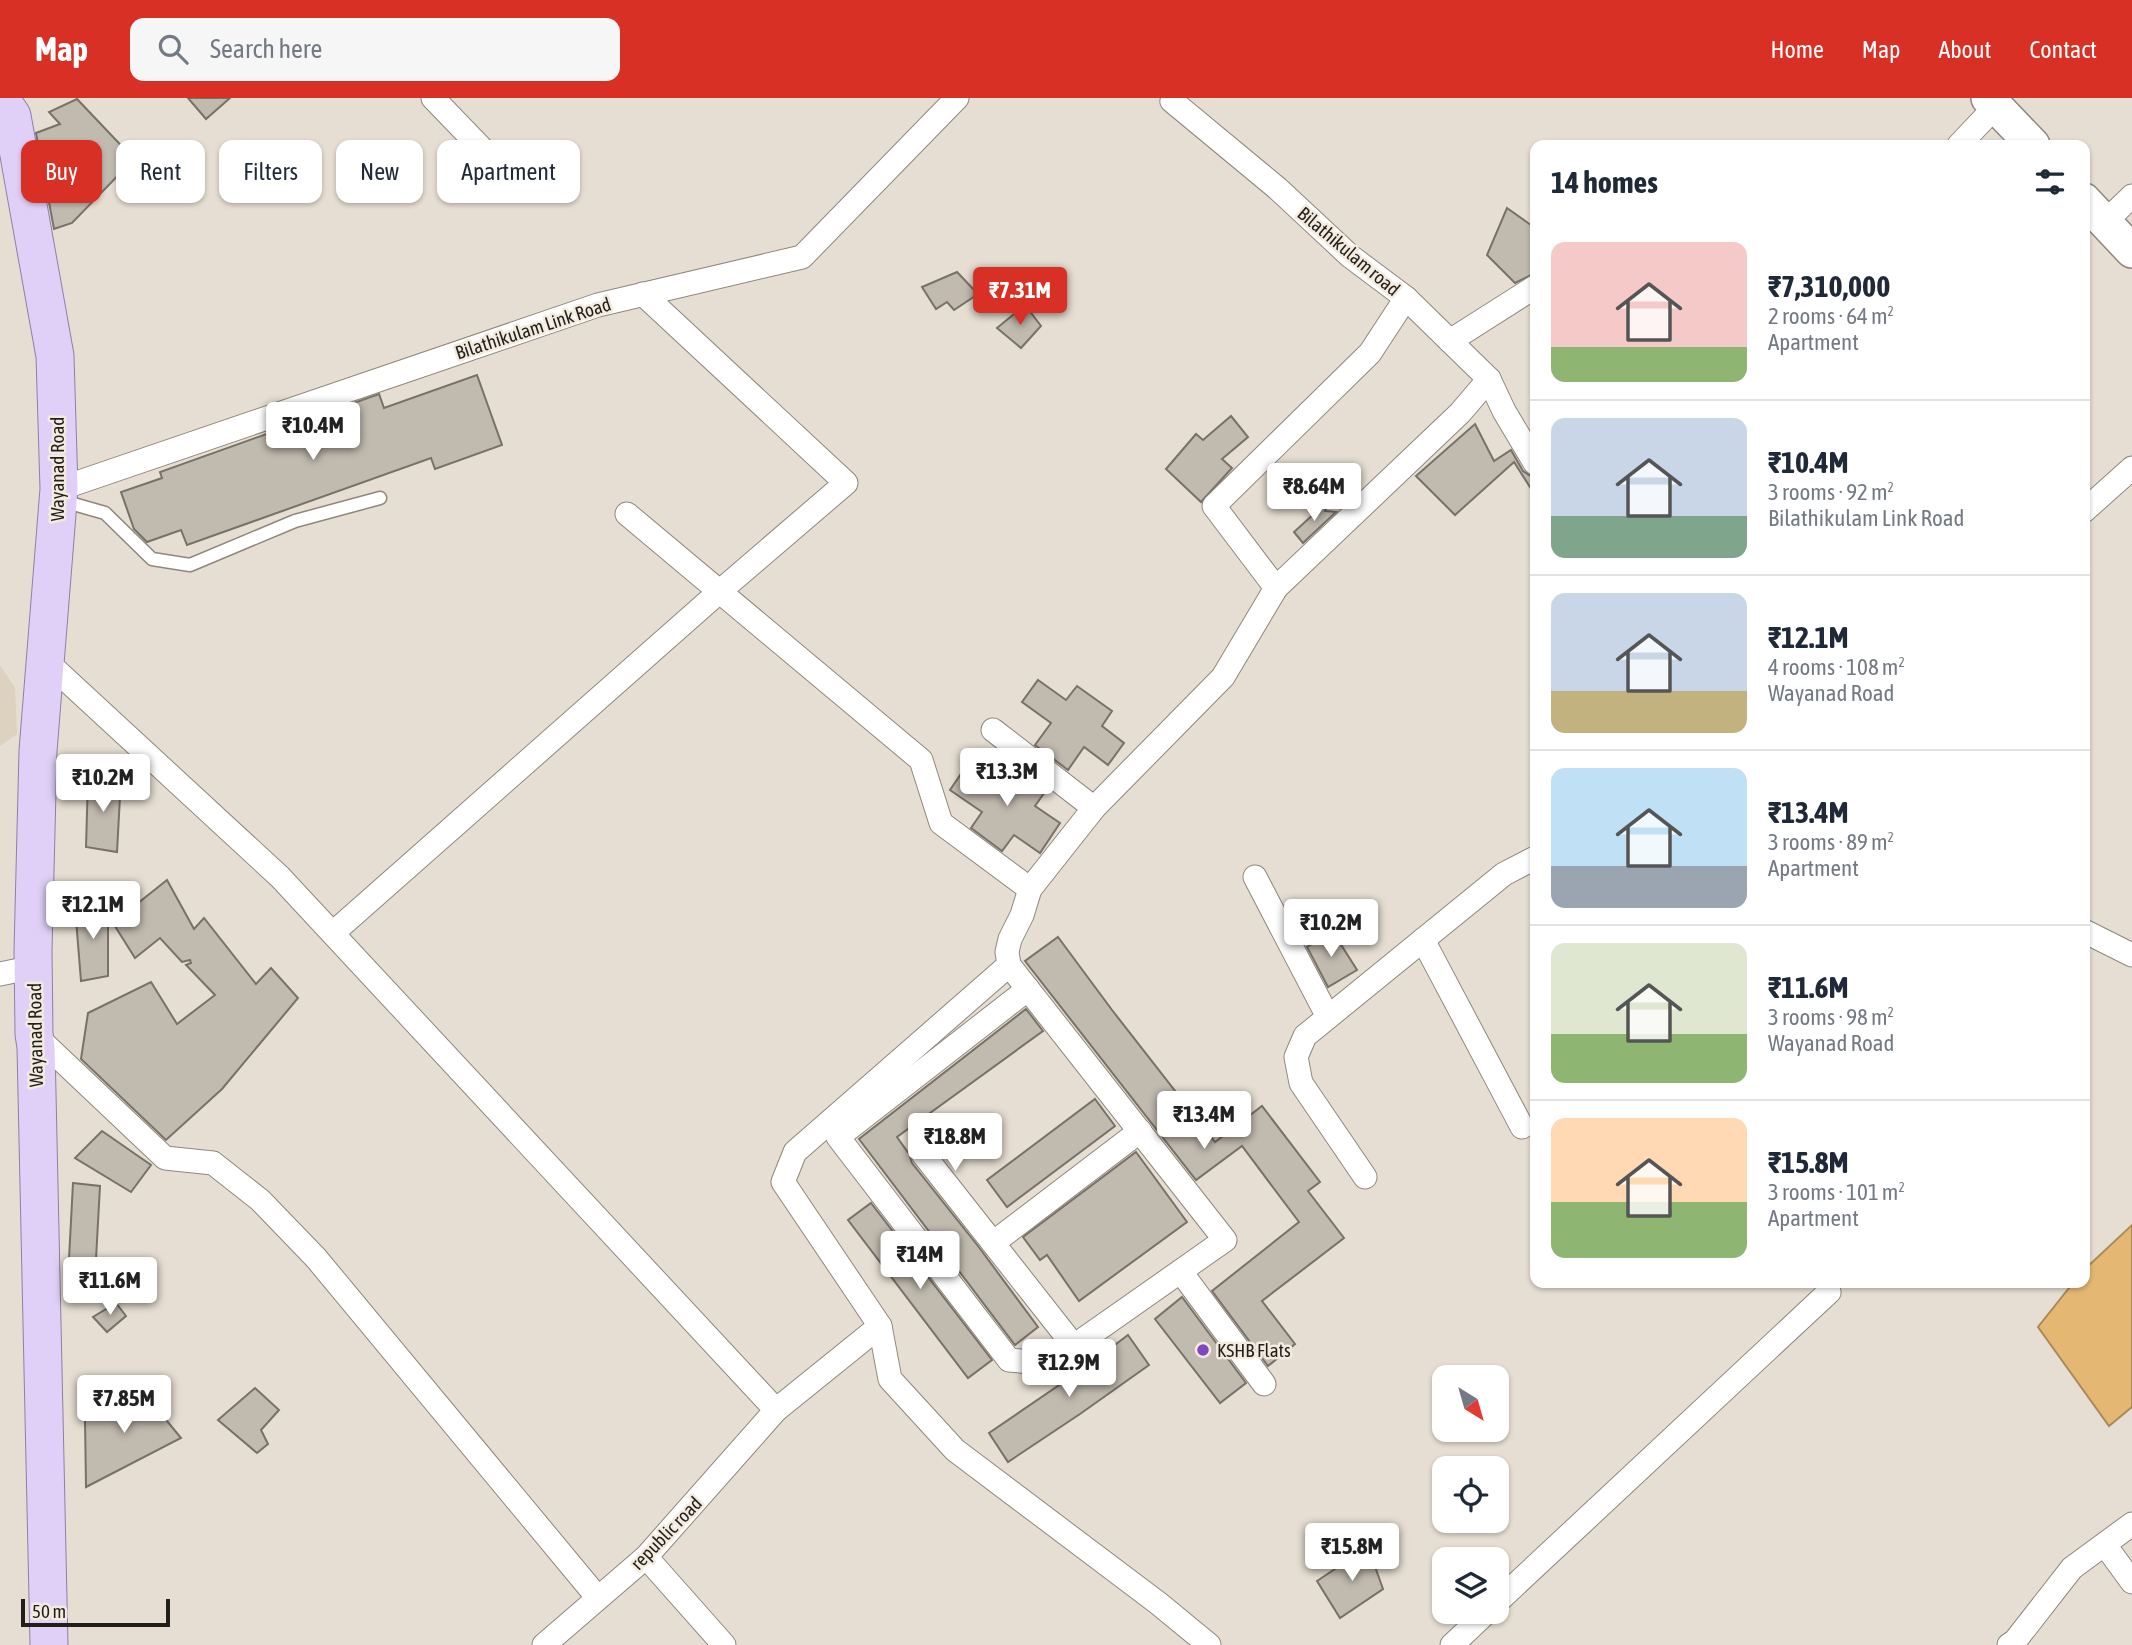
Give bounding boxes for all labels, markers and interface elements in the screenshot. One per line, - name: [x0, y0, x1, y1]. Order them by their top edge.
- search box: [130, 18, 620, 81]
- text: Map: [35, 30, 88, 68]
- icon: search: [154, 30, 192, 68]
- text: Search here: [210, 34, 322, 64]
- text: Home: [1770, 36, 1824, 63]
- text: Map: [1862, 36, 1900, 63]
- text: About: [1938, 36, 1991, 63]
- text: Contact: [2029, 36, 2097, 63]
- chip: Buy: [21, 140, 102, 203]
- chip: Rent: [116, 140, 205, 203]
- chip: Filters: [219, 140, 322, 203]
- chip: New: [336, 140, 423, 203]
- chip: Apartment: [437, 140, 580, 203]
- icon: filters: [2031, 163, 2069, 201]
- text: 14 homes: [1551, 165, 1658, 199]
- street label: Bilathikulam road: [1294, 202, 1404, 300]
- pin: ₹7.31M: [963, 268, 1077, 327]
- text: ₹7,310,000: [1768, 269, 1890, 303]
- icon: home: [1607, 270, 1691, 354]
- text: ₹7.31M: [989, 277, 1051, 303]
- street label: Bilathikulam Link Road: [452, 292, 614, 364]
- text: 2 rooms · 64 m²: [1768, 303, 1894, 329]
- text: Apartment: [1768, 329, 1859, 355]
- pin: ₹10.4M: [256, 402, 370, 462]
- text: ₹10.4M: [282, 412, 344, 438]
- street label: Wayanad Road: [46, 417, 68, 521]
- text: ₹10.4M: [1768, 445, 1849, 479]
- icon: home: [1607, 446, 1691, 530]
- pin: ₹8.64M: [1257, 464, 1371, 523]
- text: ₹8.64M: [1283, 473, 1345, 499]
- text: 3 rooms · 92 m²: [1768, 479, 1894, 505]
- text: Bilathikulam Link Road: [1768, 505, 1964, 531]
- text: ₹12.1M: [1768, 620, 1849, 654]
- icon: home: [1607, 621, 1691, 705]
- text: 4 rooms · 108 m²: [1768, 654, 1905, 680]
- text: Wayanad Road: [1768, 680, 1894, 706]
- pin: ₹13.3M: [950, 748, 1064, 808]
- pin: ₹10.2M: [46, 754, 160, 814]
- text: ₹13.3M: [976, 758, 1038, 784]
- text: ₹10.2M: [72, 764, 134, 790]
- text: ₹13.4M: [1768, 795, 1849, 829]
- icon: home: [1607, 796, 1691, 880]
- text: 3 rooms · 89 m²: [1768, 829, 1894, 855]
- text: Apartment: [1768, 855, 1859, 881]
- pin: ₹12.1M: [36, 882, 150, 941]
- text: ₹12.1M: [62, 891, 124, 917]
- pin: ₹10.2M: [1274, 900, 1388, 959]
- text: ₹10.2M: [1300, 909, 1362, 935]
- text: ₹11.6M: [1768, 970, 1849, 1004]
- icon: home: [1607, 971, 1691, 1055]
- street label: Wayanad Road: [23, 983, 47, 1087]
- text: 3 rooms · 98 m²: [1768, 1004, 1894, 1030]
- text: Wayanad Road: [1768, 1030, 1894, 1056]
- pin: ₹13.4M: [1147, 1091, 1261, 1151]
- text: ₹13.4M: [1173, 1101, 1235, 1127]
- pin: ₹18.8M: [898, 1114, 1012, 1173]
- text: ₹18.8M: [924, 1123, 986, 1149]
- text: ₹15.8M: [1768, 1145, 1849, 1179]
- icon: home: [1607, 1146, 1691, 1230]
- text: 3 rooms · 101 m²: [1768, 1179, 1905, 1205]
- text: Apartment: [1768, 1205, 1859, 1231]
- pin: ₹14M: [879, 1232, 961, 1291]
- text: ₹14M: [897, 1241, 943, 1267]
- pin: ₹11.6M: [53, 1258, 167, 1317]
- text: ₹11.6M: [79, 1267, 141, 1293]
- place label: KSHB Flats: [1217, 1339, 1291, 1361]
- pin: ₹12.9M: [1012, 1340, 1126, 1399]
- marker: KSHB Flats: [1195, 1342, 1211, 1358]
- text: ₹12.9M: [1038, 1349, 1100, 1375]
- north arrow: [1432, 1365, 1508, 1442]
- map controls: [1432, 1365, 1509, 1624]
- pin: ₹7.85M: [67, 1376, 181, 1435]
- text: ₹7.85M: [93, 1385, 155, 1411]
- button: locate: [1432, 1456, 1509, 1533]
- street label: republic road: [626, 1492, 706, 1574]
- pin: ₹15.8M: [1295, 1524, 1409, 1583]
- text: ₹15.8M: [1321, 1533, 1383, 1559]
- button: layers: [1432, 1547, 1509, 1624]
- scale bar: [21, 1596, 170, 1628]
- text: 50 m: [32, 1600, 66, 1622]

